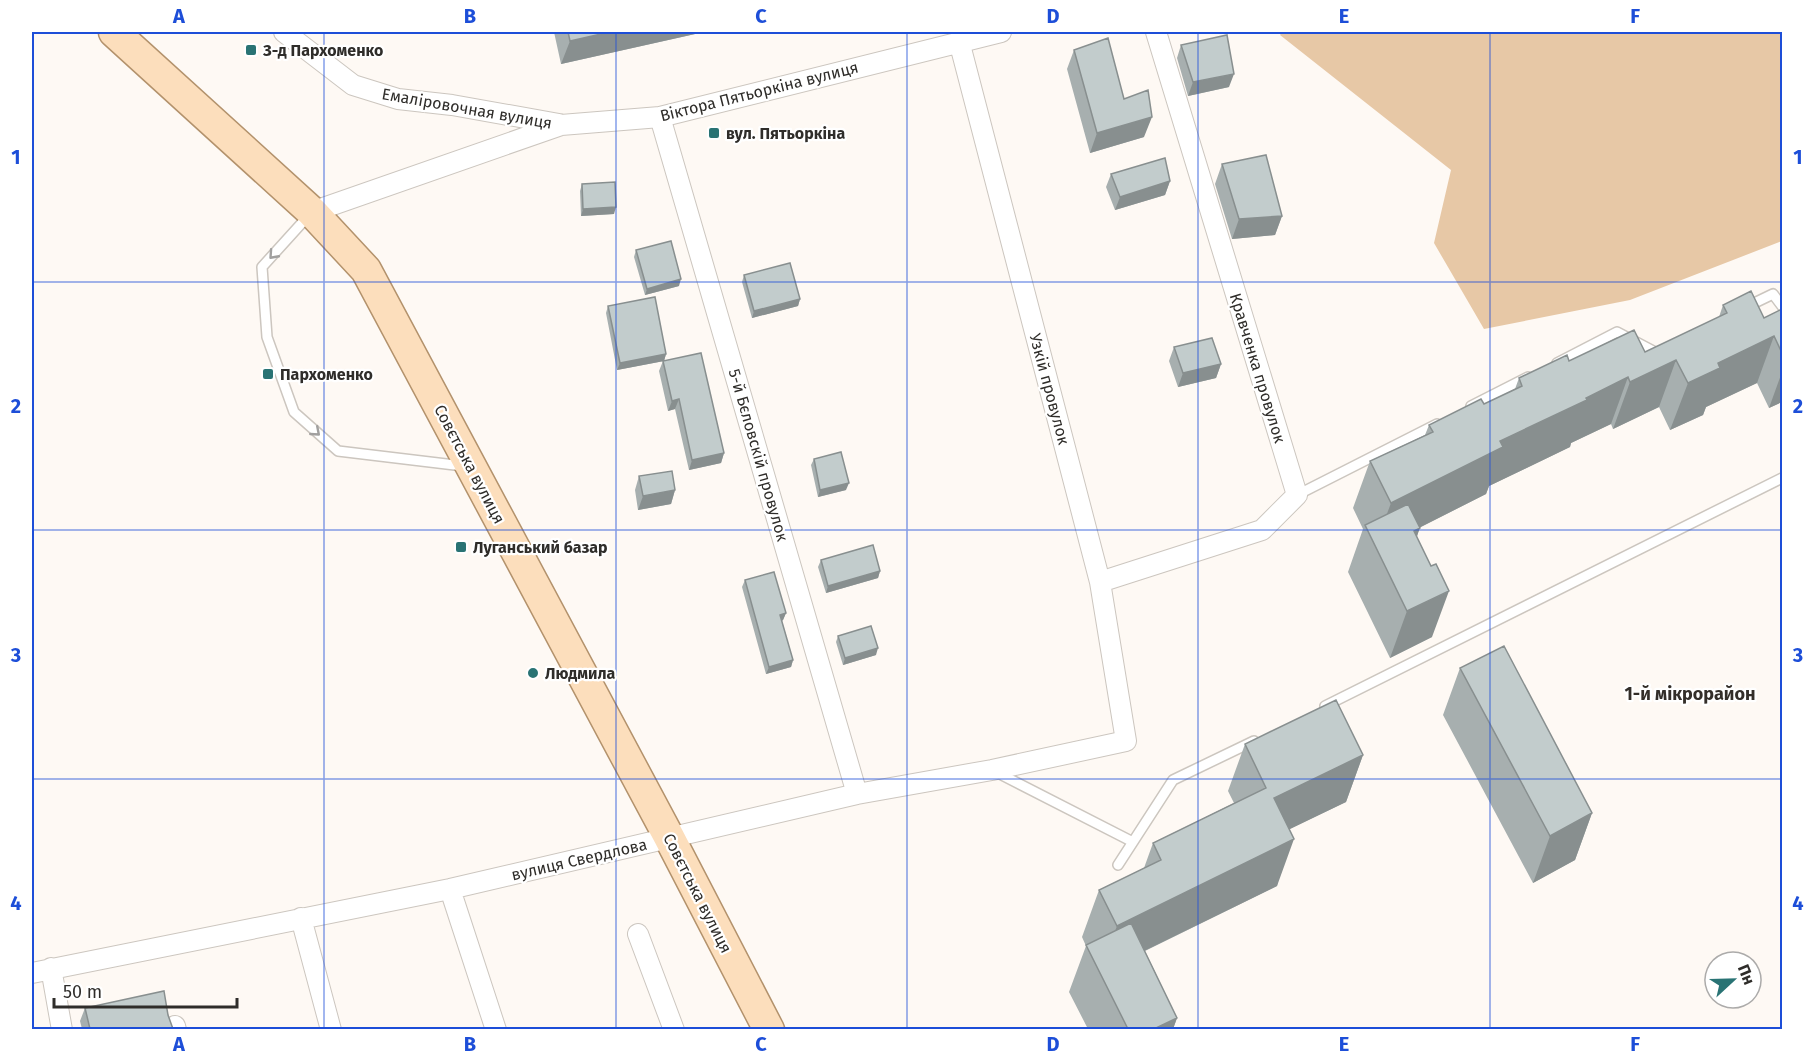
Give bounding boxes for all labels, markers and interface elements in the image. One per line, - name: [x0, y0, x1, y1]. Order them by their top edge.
- text: A: [172, 4, 186, 28]
- text: B: [464, 4, 476, 28]
- text: C: [755, 4, 767, 28]
- text: D: [1046, 4, 1060, 28]
- text: E: [1339, 4, 1349, 28]
- text: F: [1630, 4, 1640, 28]
- place label: З-д Пархоменко: [262, 41, 383, 60]
- marker: З-д Пархоменко: [244, 43, 258, 57]
- street label: Віктора Пятьоркіна вулиця: [658, 58, 860, 125]
- street label: Емаліровочная вулиця: [380, 84, 553, 133]
- place label: вул. Пятьоркіна: [726, 124, 845, 143]
- marker: вул. Пятьоркіна: [707, 126, 721, 140]
- text: 1: [11, 145, 21, 169]
- text: 1: [1793, 145, 1803, 169]
- one-way arrow: [269, 249, 280, 259]
- street label: Кравченка провулок: [1226, 291, 1290, 446]
- street label: Узкій провулок: [1026, 331, 1074, 447]
- place label: Пархоменко: [280, 365, 373, 384]
- marker: Пархоменко: [261, 367, 275, 381]
- street label: 5-й Бєловскій провулок: [725, 367, 792, 544]
- text: 2: [11, 394, 21, 418]
- text: 2: [1793, 394, 1803, 418]
- street label: Совєтська вулиця: [430, 402, 509, 527]
- one-way arrow: [309, 425, 320, 436]
- place label: Луганський базар: [473, 538, 608, 557]
- marker: Луганський базар: [454, 540, 468, 554]
- text: 3: [10, 643, 21, 667]
- text: 3: [1792, 643, 1803, 667]
- place label: Людмила: [545, 664, 616, 683]
- marker: Людмила: [526, 666, 540, 680]
- district label: 1-й мікрорайон: [1624, 683, 1756, 705]
- street label: Совєтська вулиця: [659, 830, 736, 956]
- street label: вулиця Свердлова: [509, 835, 649, 884]
- text: 4: [10, 891, 22, 915]
- text: 4: [1792, 891, 1804, 915]
- north arrow: [1703, 950, 1763, 1010]
- text: Пн: [1734, 962, 1759, 987]
- scale bar: [54, 971, 237, 1009]
- text: 50 m: [63, 981, 102, 1003]
- text: A: [172, 1032, 186, 1056]
- text: B: [464, 1032, 476, 1056]
- text: C: [755, 1032, 767, 1056]
- text: D: [1046, 1032, 1060, 1056]
- text: E: [1339, 1032, 1349, 1056]
- text: F: [1630, 1032, 1640, 1056]

